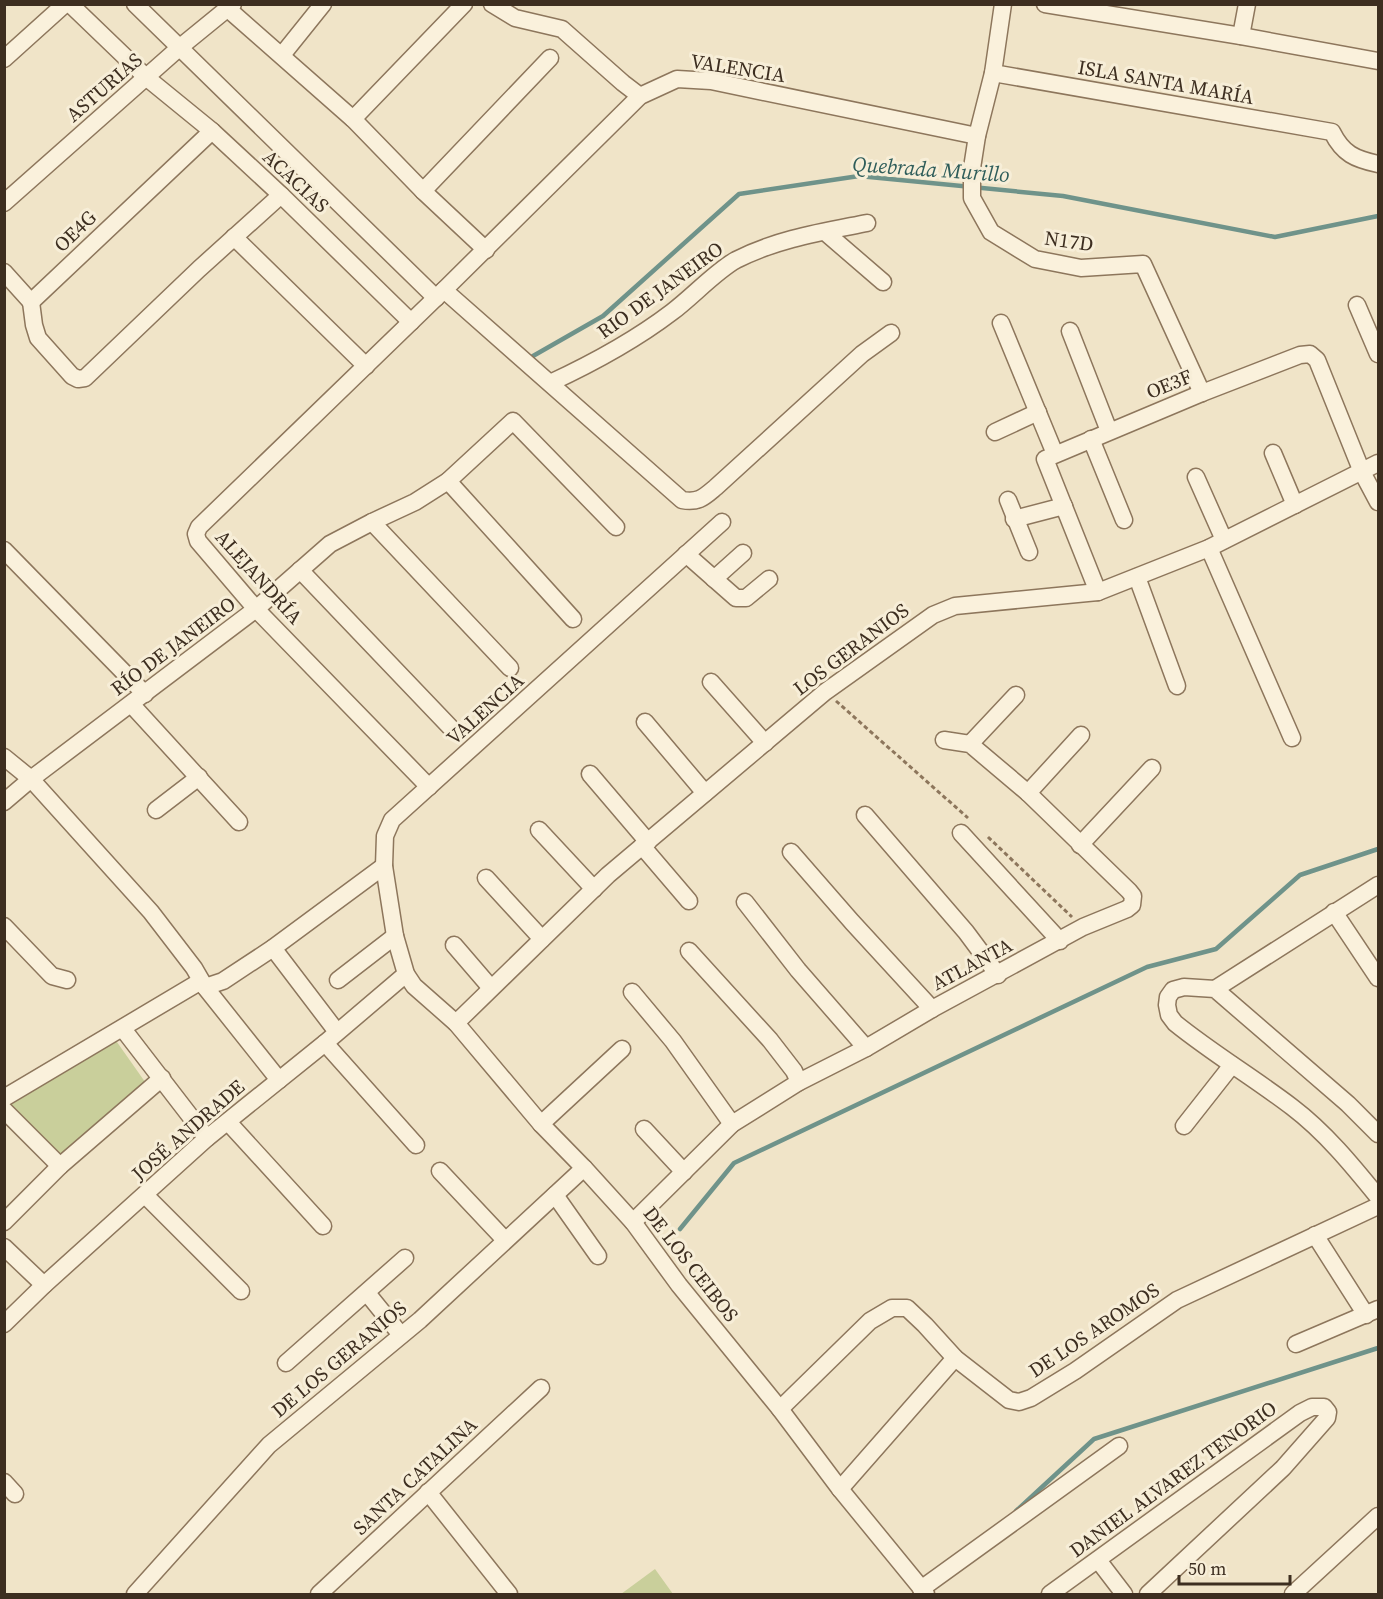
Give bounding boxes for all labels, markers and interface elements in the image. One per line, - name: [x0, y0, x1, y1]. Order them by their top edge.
- street label: ASTURIAS: [60, 46, 148, 128]
- street label: VALENCIA: [689, 47, 788, 89]
- street label: ISLA SANTA MARÍA: [1076, 53, 1257, 111]
- street label: ACACIAS: [257, 143, 335, 219]
- water label: Quebrada Murillo: [852, 149, 1010, 189]
- street label: OE4G: [48, 204, 103, 258]
- street label: N17D: [1043, 224, 1095, 258]
- street label: RIO DE JANEIRO: [591, 235, 729, 345]
- street label: OE3F: [1142, 362, 1196, 406]
- street label: ALEJANDRÍA: [209, 524, 309, 631]
- street label: RÍO DE JANEIRO: [105, 590, 241, 702]
- street label: LOS GERANIOS: [787, 596, 915, 702]
- street label: VALENCIA: [440, 666, 530, 751]
- street label: ATLANTA: [927, 931, 1018, 997]
- street label: JOSÉ ANDRADE: [125, 1073, 251, 1188]
- street label: DE LOS CEIBOS: [637, 1200, 745, 1328]
- street label: DE LOS AROMOS: [1023, 1276, 1165, 1384]
- street label: DE LOS GERANIOS: [265, 1294, 413, 1424]
- street label: DANIEL ALVAREZ TENORIO: [1064, 1394, 1282, 1564]
- street label: SANTA CATALINA: [347, 1410, 484, 1541]
- scale bar: [1179, 1548, 1290, 1586]
- text: 50 m: [1188, 1556, 1226, 1581]

